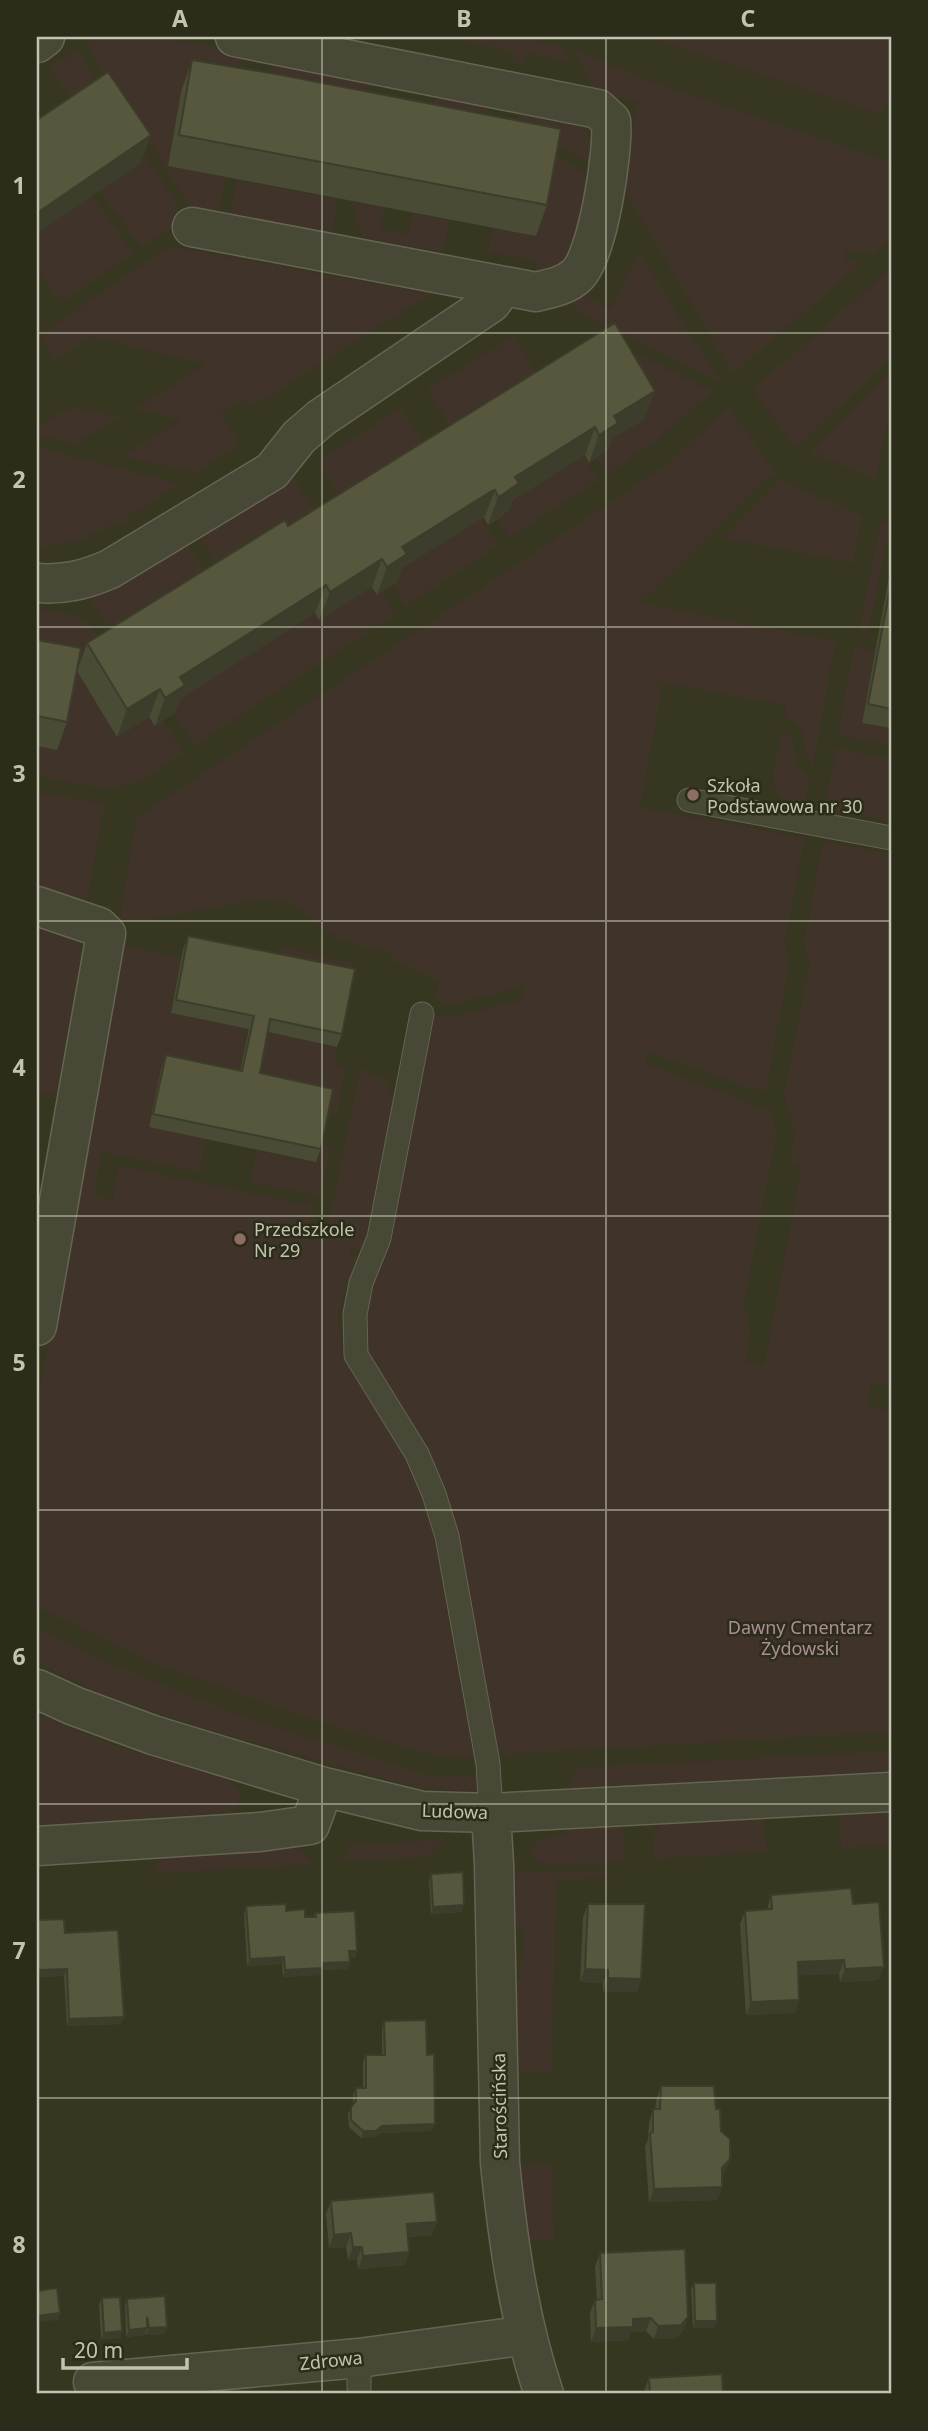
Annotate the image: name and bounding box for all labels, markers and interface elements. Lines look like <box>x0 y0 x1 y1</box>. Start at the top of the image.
text: A <box>172 2 188 34</box>
text: B <box>456 2 472 34</box>
text: C <box>741 2 756 34</box>
text: 1 <box>12 169 26 201</box>
text: 2 <box>12 463 26 495</box>
text: 3 <box>12 757 26 789</box>
place label: Szkoła Podstawowa nr 30 <box>707 773 863 818</box>
marker: Szkoła Podstawowa nr 30 <box>685 787 701 803</box>
text: 4 <box>12 1051 26 1083</box>
place label: Przedszkole Nr 29 <box>254 1217 354 1262</box>
marker: Przedszkole Nr 29 <box>232 1231 248 1247</box>
text: 5 <box>12 1346 26 1378</box>
park label: Dawny Cmentarz Żydowski <box>728 1615 872 1660</box>
text: 6 <box>12 1640 26 1672</box>
street label: Ludowa <box>421 1798 489 1824</box>
text: 7 <box>12 1934 26 1966</box>
street label: Starościńska <box>486 2053 512 2159</box>
text: 8 <box>12 2228 26 2260</box>
scale bar <box>63 2326 187 2370</box>
text: 20 m <box>74 2336 123 2364</box>
street label: Zdrowa <box>298 2345 364 2375</box>

